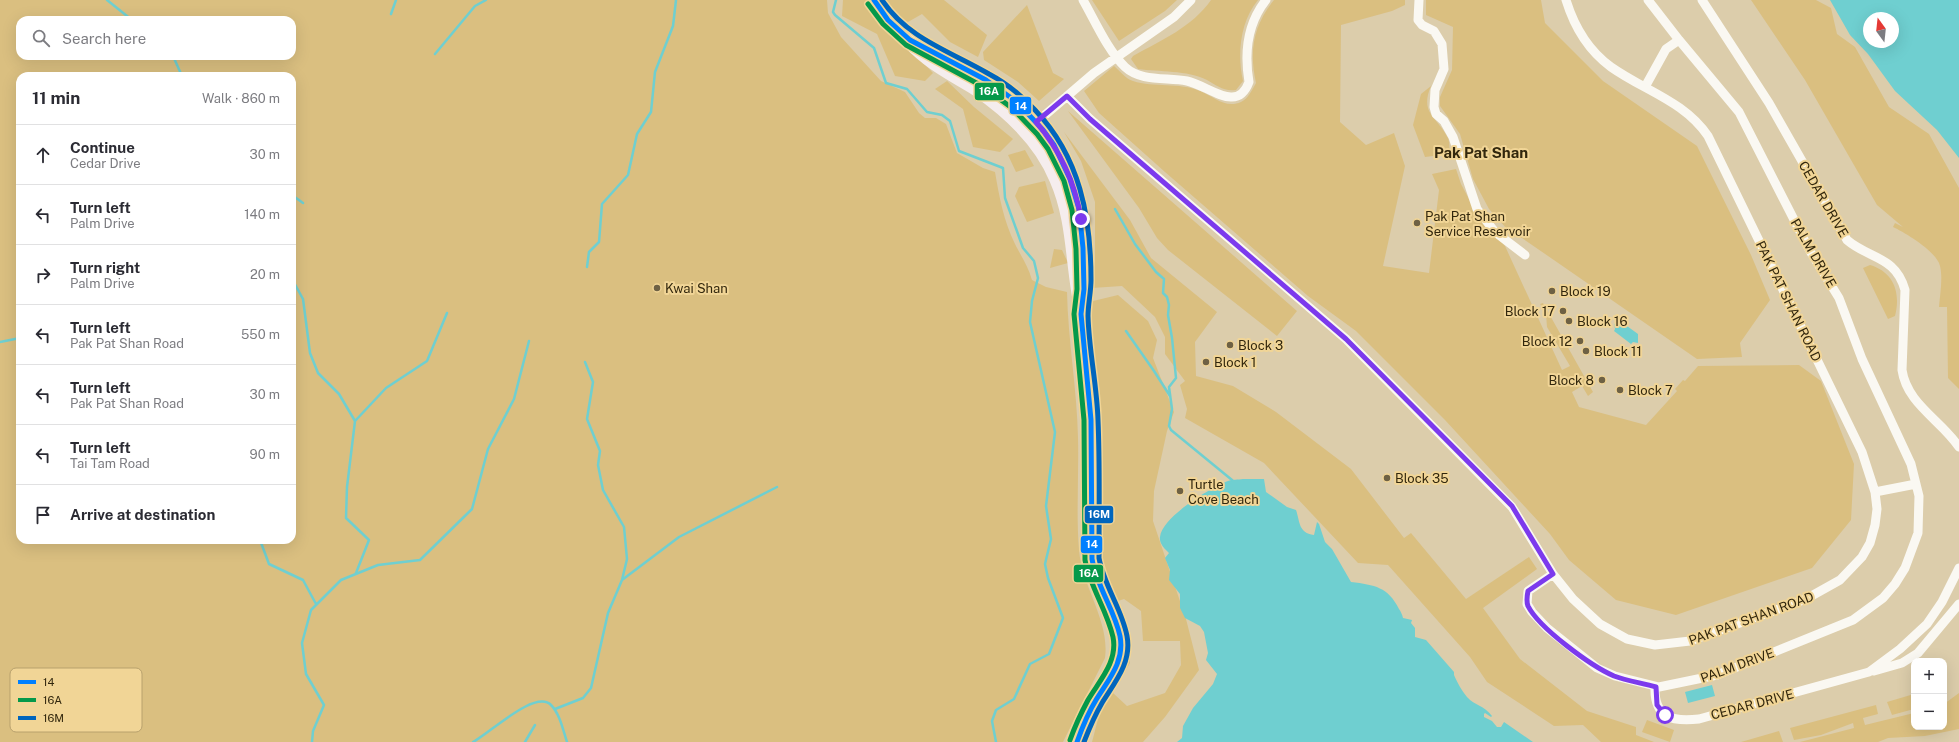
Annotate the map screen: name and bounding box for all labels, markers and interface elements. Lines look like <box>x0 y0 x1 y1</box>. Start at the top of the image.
north arrow <box>1863 12 1899 48</box>
search box <box>16 16 296 60</box>
icon: search <box>30 27 52 49</box>
text: Search here <box>62 30 146 47</box>
line badge: 16A <box>974 82 1005 101</box>
text: 16A <box>979 85 999 97</box>
text: 11 min <box>32 88 80 108</box>
text: Walk · 860 m <box>202 91 280 106</box>
line badge: 14 <box>1009 96 1032 115</box>
text: 14 <box>1015 100 1027 112</box>
text: Continue <box>70 139 135 156</box>
icon: ahead <box>32 144 54 166</box>
district label: Pak Pat Shan <box>1434 144 1528 161</box>
text: 30 m <box>250 147 280 162</box>
text: Cedar Drive <box>70 156 141 171</box>
street label: CEDAR DRIVE <box>1796 159 1851 240</box>
text: Turn left <box>70 199 131 216</box>
icon: left <box>32 204 54 226</box>
text: 140 m <box>244 207 280 222</box>
place label: Pak Pat Shan Service Reservoir <box>1425 209 1531 239</box>
route end <box>1072 210 1090 228</box>
text: Palm Drive <box>70 216 135 231</box>
street label: PALM DRIVE <box>1788 216 1839 290</box>
marker: Pak Pat Shan Service Reservoir <box>1412 218 1422 228</box>
street label: PAK PAT SHAN ROAD <box>1753 239 1824 364</box>
text: Turn right <box>70 259 140 276</box>
icon: right <box>32 264 54 286</box>
text: 20 m <box>250 267 280 282</box>
text: Palm Drive <box>70 276 135 291</box>
place label: Kwai Shan <box>665 281 728 296</box>
marker: Kwai Shan <box>652 283 662 293</box>
place label: Block 19 <box>1560 284 1611 299</box>
marker: Block 19 <box>1547 286 1557 296</box>
place label: Block 17 <box>1505 304 1555 319</box>
marker: Block 17 <box>1558 306 1568 316</box>
place label: Block 16 <box>1577 314 1628 329</box>
marker: Block 16 <box>1564 316 1574 326</box>
text: Turn left <box>70 319 131 336</box>
icon: left <box>32 324 54 346</box>
text: 550 m <box>241 327 280 342</box>
place label: Block 12 <box>1522 334 1572 349</box>
text: Pak Pat Shan Road <box>70 336 184 351</box>
marker: Block 12 <box>1575 336 1585 346</box>
place label: Block 3 <box>1238 338 1283 353</box>
marker: Block 3 <box>1225 340 1235 350</box>
place label: Block 11 <box>1594 344 1642 359</box>
marker: Block 11 <box>1581 346 1591 356</box>
place label: Block 1 <box>1214 355 1256 370</box>
marker: Block 1 <box>1201 357 1211 367</box>
place label: Block 8 <box>1548 373 1594 388</box>
marker: Block 8 <box>1597 375 1607 385</box>
text: Turn left <box>70 379 131 396</box>
place label: Block 7 <box>1628 383 1673 398</box>
icon: left <box>32 384 54 406</box>
marker: Block 7 <box>1615 385 1625 395</box>
text: 30 m <box>250 387 280 402</box>
text: Pak Pat Shan Road <box>70 396 184 411</box>
text: Turn left <box>70 439 131 456</box>
icon: left <box>32 444 54 466</box>
text: 90 m <box>250 447 280 462</box>
text: Tai Tam Road <box>70 456 150 471</box>
place label: Block 35 <box>1395 471 1449 486</box>
marker: Block 35 <box>1382 473 1392 483</box>
place label: Turtle Cove Beach <box>1188 477 1259 507</box>
marker: Turtle Cove Beach <box>1175 486 1185 496</box>
icon: arrive <box>32 504 54 526</box>
line badge: 16M <box>1084 505 1114 524</box>
text: Arrive at destination <box>70 506 215 523</box>
text: 16M <box>1088 508 1110 520</box>
line badge: 14 <box>1080 535 1103 554</box>
text: 14 <box>1086 538 1098 550</box>
line badge: 16A <box>1073 564 1104 583</box>
text: 16A <box>1079 567 1099 579</box>
street label: PAK PAT SHAN ROAD <box>1687 589 1816 648</box>
street label: PALM DRIVE <box>1698 645 1776 686</box>
map controls <box>1911 658 1947 730</box>
button: + <box>1911 658 1947 694</box>
legend <box>10 668 142 732</box>
text: 14 <box>43 676 54 688</box>
street label: CEDAR DRIVE <box>1709 686 1795 723</box>
text: 16A <box>43 694 62 706</box>
button: − <box>1911 694 1947 730</box>
route start <box>1656 706 1674 724</box>
text: 16M <box>43 712 64 724</box>

